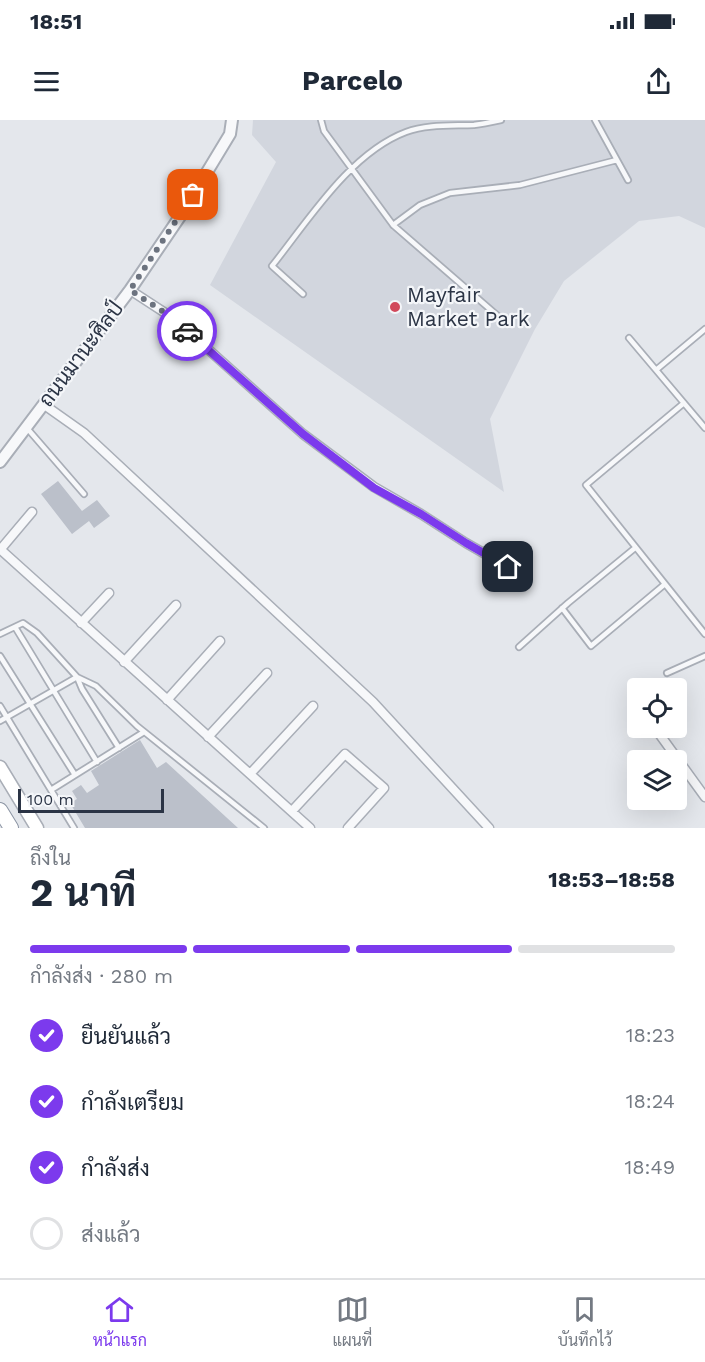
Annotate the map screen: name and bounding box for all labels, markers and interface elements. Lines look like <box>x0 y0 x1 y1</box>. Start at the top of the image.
text: 18:51 <box>30 9 82 34</box>
icon: menu <box>30 65 63 98</box>
text: Parcelo <box>302 65 403 97</box>
icon: share <box>642 65 675 98</box>
pin <box>167 169 218 220</box>
icon: bag <box>176 178 209 211</box>
place label: Mayfair Market Park <box>407 282 530 331</box>
street label: ถนนมานะศิลป์ <box>31 295 128 411</box>
marker: Mayfair Market Park <box>388 300 402 314</box>
courier <box>157 301 217 361</box>
icon: car <box>171 315 204 348</box>
pin <box>482 541 533 592</box>
icon: home <box>491 550 524 583</box>
map controls <box>627 678 687 810</box>
button: locate <box>627 678 687 738</box>
button: layers <box>627 750 687 810</box>
scale bar <box>18 786 164 814</box>
text: 100 m <box>27 790 74 809</box>
text: ถึงใน <box>30 846 71 870</box>
text: 18:53–18:58 <box>548 867 675 892</box>
text: 2 นาที <box>30 870 136 915</box>
text: กำลังส่ง · 280 m <box>30 964 173 988</box>
icon: check <box>30 1019 63 1052</box>
text: 18:23 <box>626 1023 675 1047</box>
text: ยืนยันแล้ว <box>81 1024 171 1049</box>
icon: check <box>30 1085 63 1118</box>
text: 18:24 <box>626 1089 675 1113</box>
text: กำลังเตรียม <box>81 1090 184 1115</box>
icon: check <box>30 1151 63 1184</box>
text: 18:49 <box>624 1155 675 1179</box>
text: กำลังส่ง <box>81 1156 150 1181</box>
text: ส่งแล้ว <box>81 1222 141 1247</box>
tab: หน้าแรก <box>93 1293 147 1350</box>
tab: แผนที่ <box>332 1293 372 1350</box>
tab: บันทึกไว้ <box>558 1293 612 1350</box>

